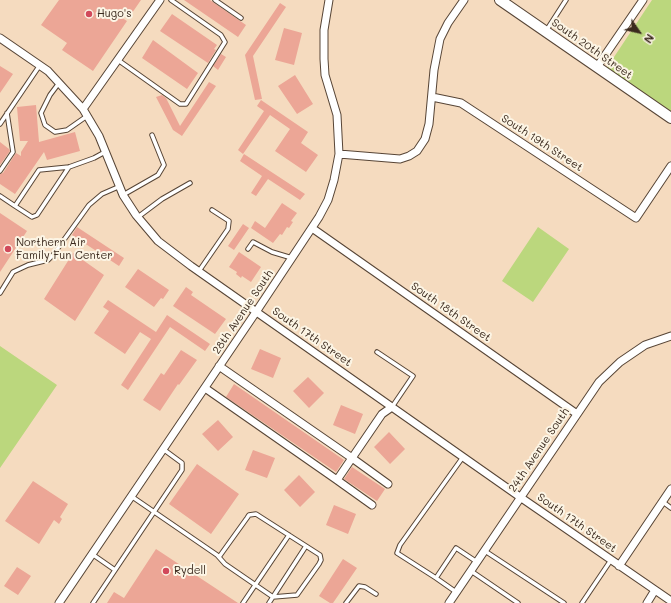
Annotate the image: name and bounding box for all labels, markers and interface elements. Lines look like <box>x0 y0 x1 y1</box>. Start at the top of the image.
place label: Hugo's <box>97 7 132 21</box>
marker: Hugo's <box>84 9 94 19</box>
north arrow <box>619 12 659 52</box>
street label: South 20th Street <box>549 16 635 82</box>
text: N <box>641 31 658 47</box>
street label: South 19th Street <box>499 112 585 174</box>
place label: Northern Air Family Fun Center <box>16 236 113 262</box>
marker: Northern Air Family Fun Center <box>3 244 13 254</box>
street label: 28th Avenue South <box>210 267 276 357</box>
street label: South 18th Street <box>409 280 493 344</box>
street label: South 17th Street <box>270 305 354 369</box>
street label: 24th Avenue South <box>506 405 572 495</box>
street label: South 17th Street <box>535 491 619 555</box>
place label: Rydell <box>174 564 206 578</box>
marker: Rydell <box>161 566 171 576</box>

